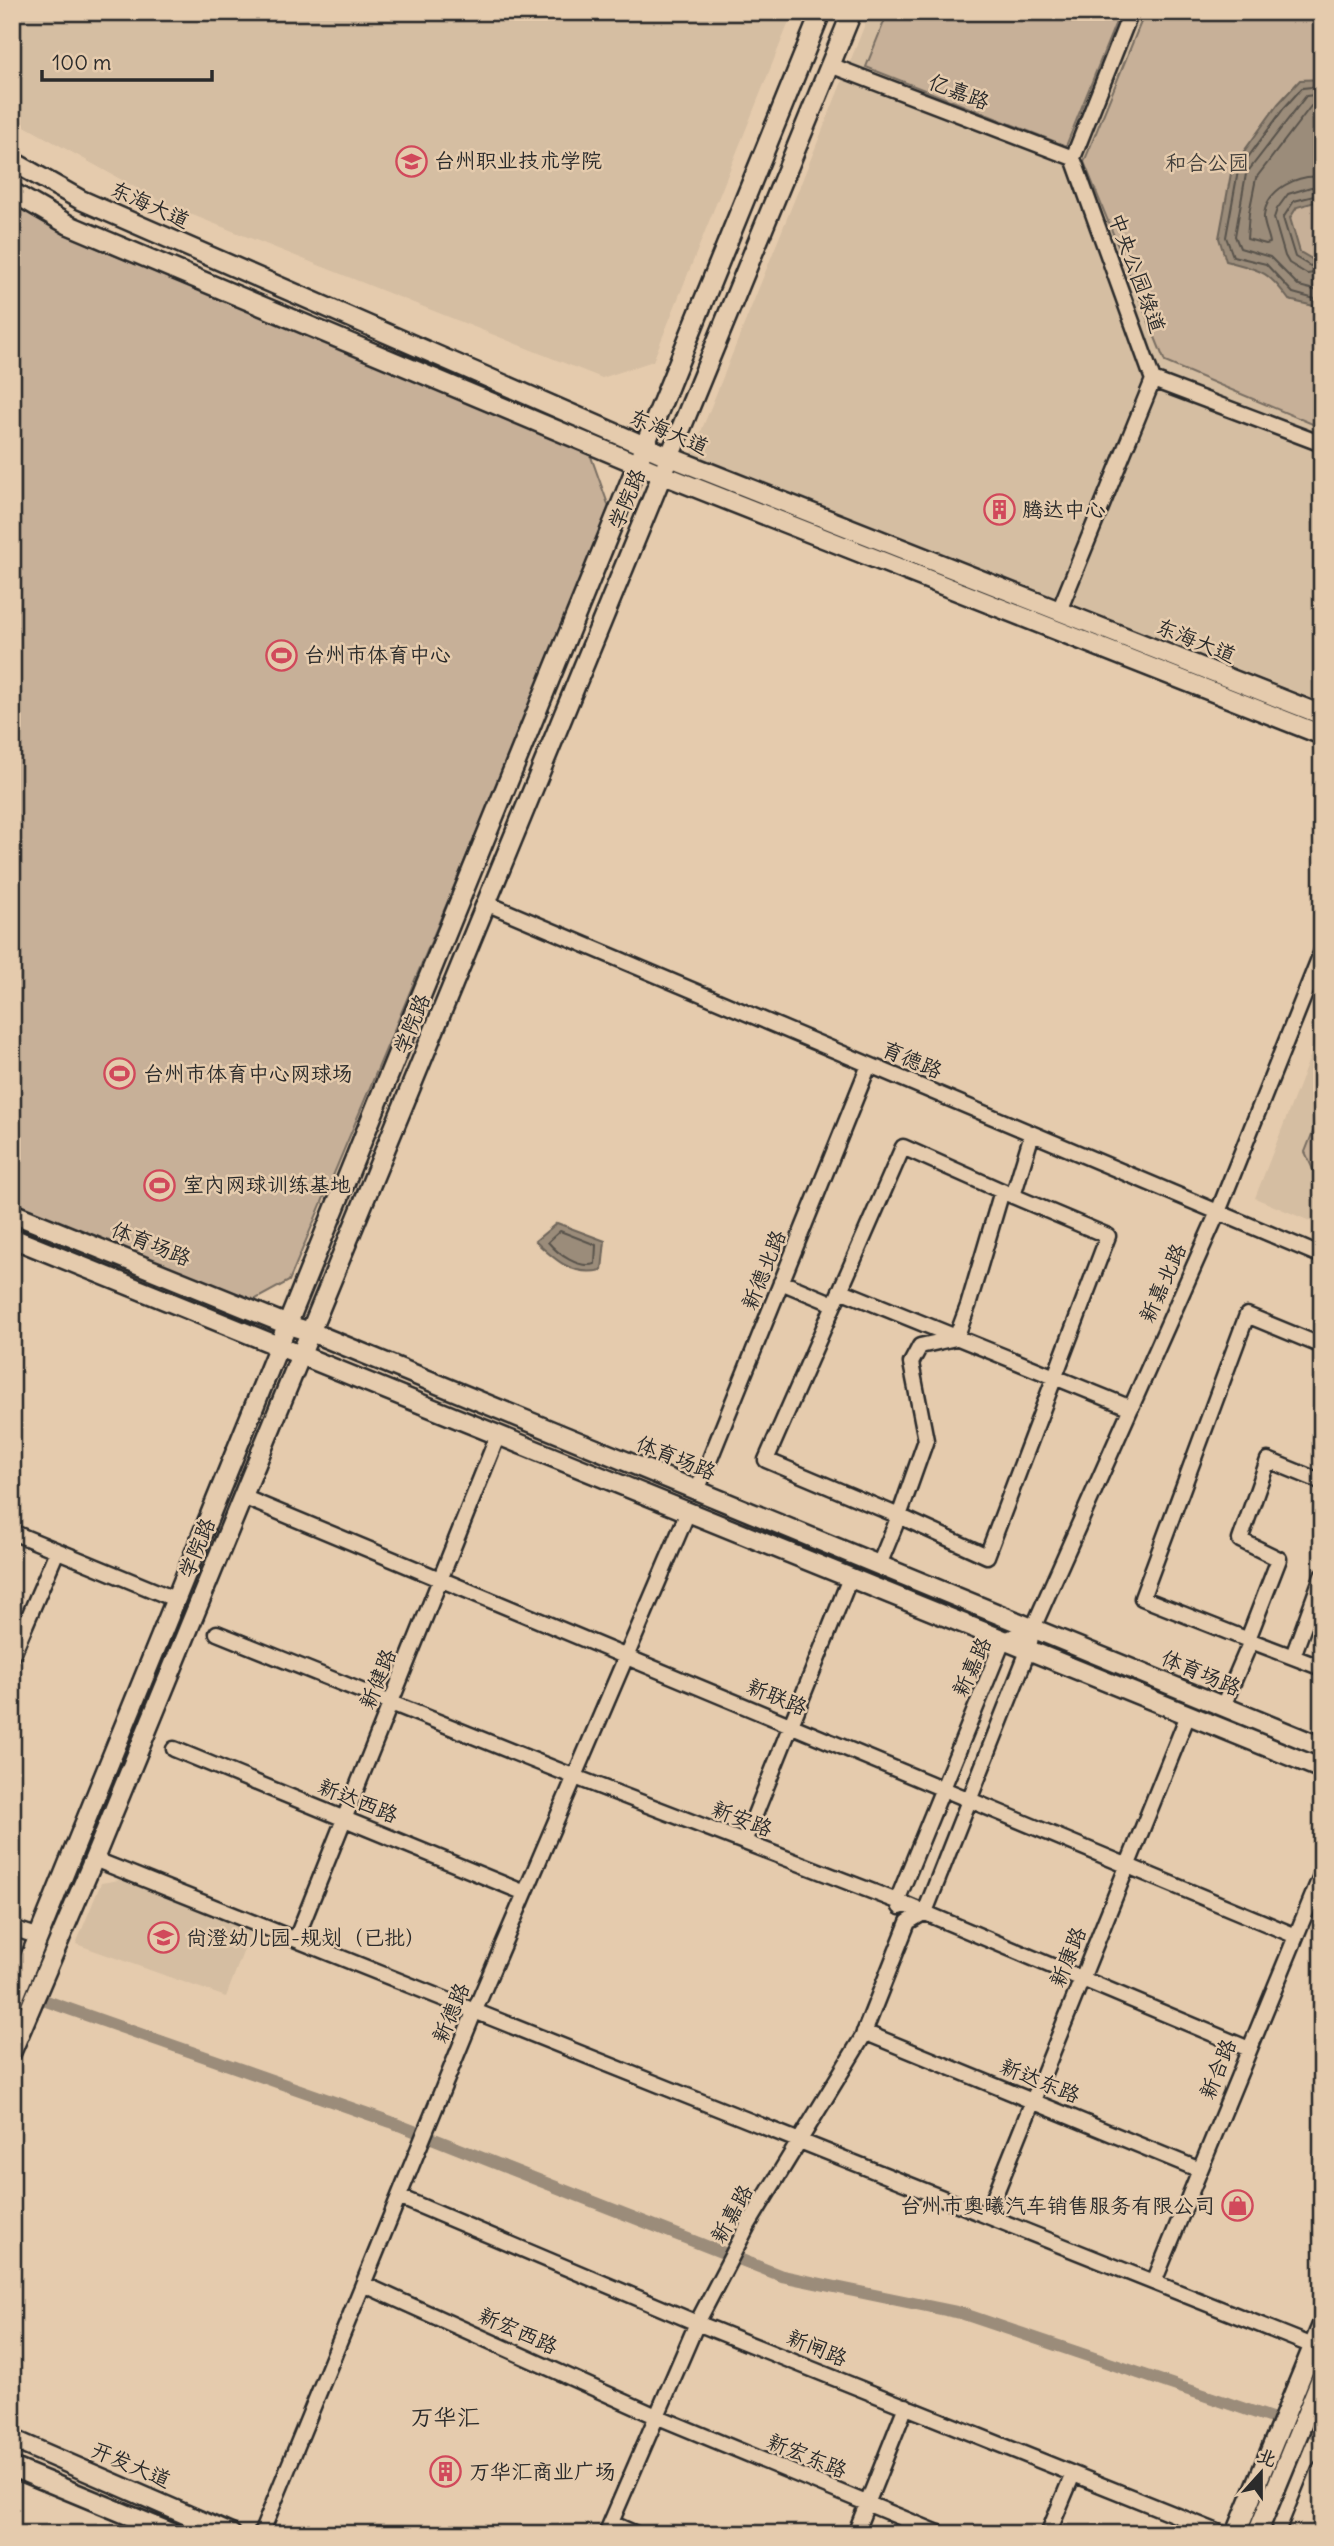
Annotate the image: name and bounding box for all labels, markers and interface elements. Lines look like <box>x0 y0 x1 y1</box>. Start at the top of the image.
scale bar <box>42 38 212 82</box>
text: 100 m <box>52 49 111 76</box>
street label: 亿嘉路 <box>925 68 993 115</box>
school or university icon: 台州职业技术学院 <box>394 144 428 178</box>
place label: 台州职业技术学院 <box>434 147 602 174</box>
park label: 和合公园 <box>1165 149 1249 176</box>
street label: 东海大道 <box>106 175 194 234</box>
street label: 中央公园绿道 <box>1103 209 1172 337</box>
street label: 东海大道 <box>625 403 713 460</box>
street label: 学院路 <box>602 465 651 533</box>
building icon: 腾达中心 <box>982 493 1016 527</box>
place label: 腾达中心 <box>1022 496 1106 523</box>
street label: 东海大道 <box>1152 612 1240 669</box>
sports icon: 台州市体育中心 <box>264 638 298 672</box>
place label: 台州市体育中心 <box>304 641 451 668</box>
street label: 学院路 <box>387 990 436 1058</box>
street label: 育德路 <box>878 1035 946 1084</box>
sports icon: 台州市体育中心网球场 <box>103 1057 137 1091</box>
place label: 台州市体育中心网球场 <box>143 1060 353 1087</box>
sports icon: 室内网球训练基地 <box>143 1168 177 1202</box>
place label: 室内网球训练基地 <box>183 1171 351 1198</box>
street label: 体育场路 <box>107 1215 195 1272</box>
street label: 新德北路 <box>735 1226 792 1314</box>
street label: 新嘉北路 <box>1133 1239 1192 1327</box>
street label: 体育场路 <box>632 1429 720 1486</box>
street label: 学院路 <box>172 1514 221 1582</box>
street label: 新嘉路 <box>946 1633 997 1701</box>
street label: 体育场路 <box>1157 1644 1245 1701</box>
street label: 新健路 <box>353 1645 402 1713</box>
street label: 新联路 <box>743 1672 811 1721</box>
street label: 新达西路 <box>314 1772 402 1829</box>
street label: 新安路 <box>708 1795 776 1842</box>
school or university icon: 尚澄幼儿园-规划（已批） <box>146 1921 180 1955</box>
street label: 新康路 <box>1043 1923 1092 1991</box>
place label: 尚澄幼儿园-规划（已批） <box>186 1924 426 1951</box>
street label: 新德路 <box>426 1979 475 2047</box>
street label: 新合路 <box>1193 2035 1242 2103</box>
street label: 新达东路 <box>996 2052 1084 2109</box>
street label: 新嘉路 <box>704 2180 759 2248</box>
shop icon: 台州市奥曦汽车销售服务有限公司 <box>1221 2189 1255 2223</box>
place label: 台州市奥曦汽车销售服务有限公司 <box>900 2192 1215 2219</box>
street label: 新宏西路 <box>474 2301 562 2360</box>
street label: 新闸路 <box>783 2323 851 2372</box>
district label: 万华汇 <box>411 2402 480 2431</box>
street label: 新宏东路 <box>763 2427 851 2484</box>
street label: 开发大道 <box>87 2436 175 2493</box>
north arrow <box>1226 2438 1296 2508</box>
text: 北 <box>1254 2443 1280 2472</box>
building icon: 万华汇商业广场 <box>429 2455 463 2489</box>
place label: 万华汇商业广场 <box>469 2458 616 2485</box>

